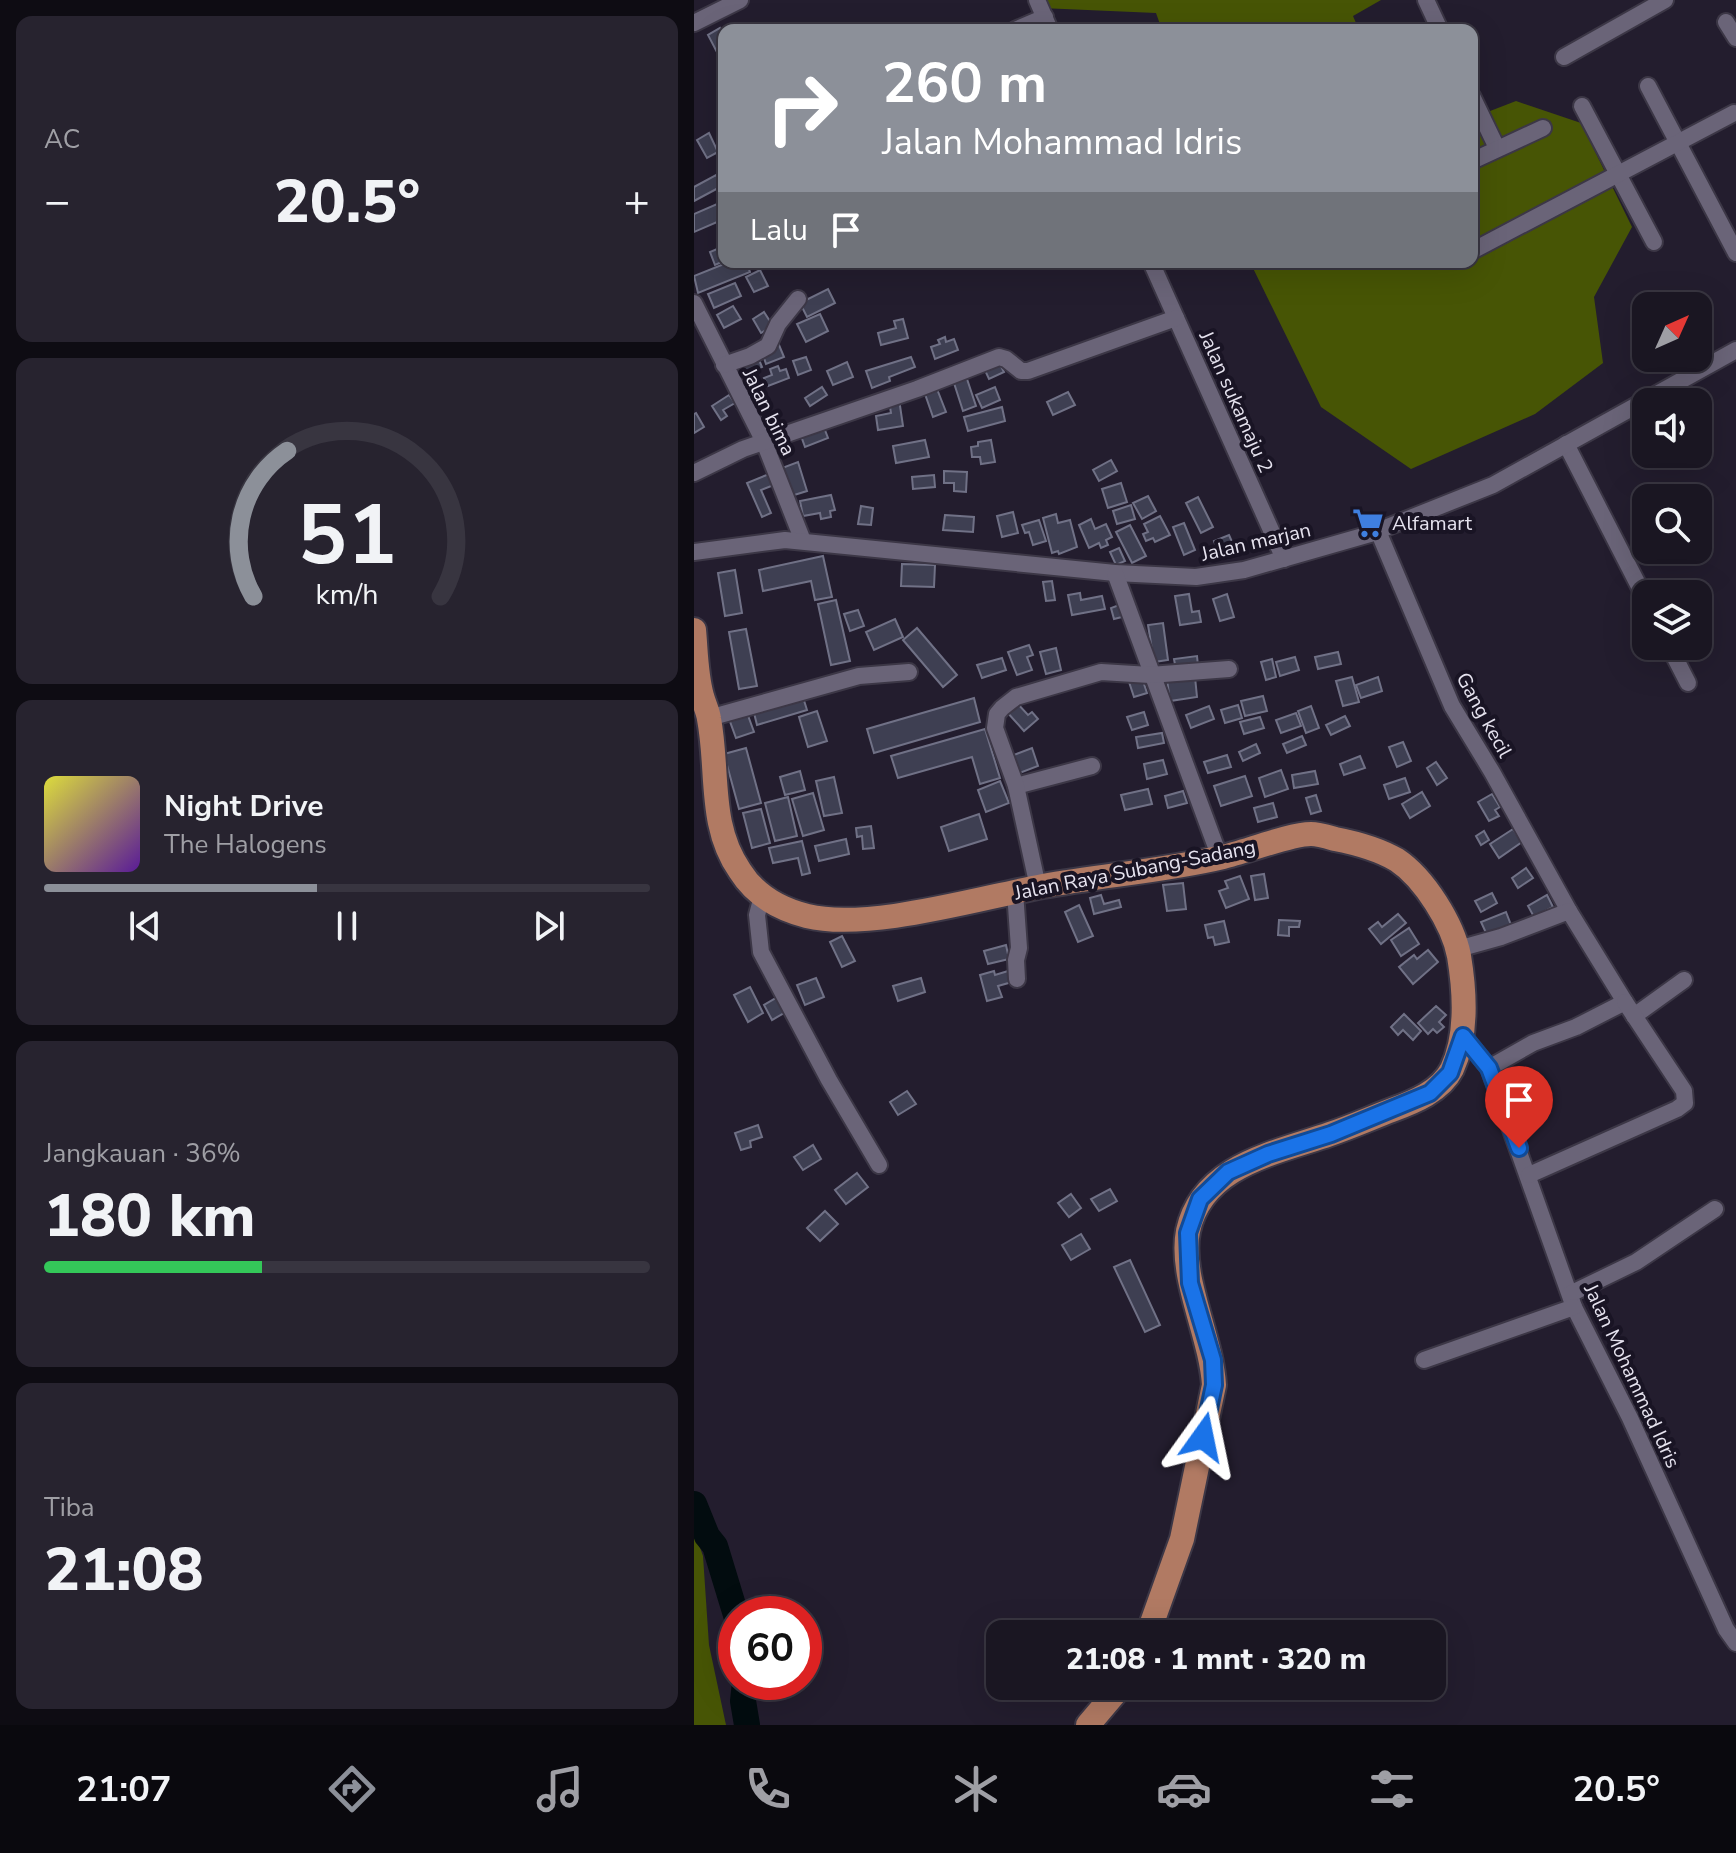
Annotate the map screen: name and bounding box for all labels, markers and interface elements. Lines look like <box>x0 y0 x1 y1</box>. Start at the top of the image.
text: 260 m <box>882 45 1047 122</box>
icon: right <box>750 56 854 160</box>
text: Jalan Mohammad Idris <box>882 118 1242 167</box>
text: AC <box>44 122 80 157</box>
text: 20.5° <box>274 161 420 243</box>
text: − <box>44 172 70 232</box>
text: + <box>624 172 650 232</box>
icon: arrive <box>824 208 868 252</box>
text: Lalu <box>750 210 808 251</box>
north arrow <box>1632 292 1712 372</box>
map controls <box>1632 292 1712 660</box>
street label: Jalan sukamaju 2 <box>1192 326 1279 477</box>
street label: Jalan bima <box>736 363 802 460</box>
button: sound <box>1632 388 1712 468</box>
text: 51 <box>297 478 397 591</box>
button: search <box>1632 484 1712 564</box>
supermarket icon: Alfamart <box>1351 506 1385 540</box>
place label: Alfamart <box>1392 510 1473 537</box>
street label: Jalan marjan <box>1198 516 1313 568</box>
text: km/h <box>316 575 378 614</box>
button: layers <box>1632 580 1712 660</box>
street label: Gang kecil <box>1450 668 1519 763</box>
text: Night Drive <box>164 786 323 827</box>
text: The Halogens <box>164 827 327 862</box>
street label: Jalan Raya Subang-Sadang <box>1011 833 1258 907</box>
icon: previous <box>123 904 167 948</box>
icon: pause <box>325 904 369 948</box>
icon: next <box>527 904 571 948</box>
pin <box>1485 1066 1553 1148</box>
icon: arrive <box>1497 1078 1541 1122</box>
text: Jangkauan · 36% <box>44 1136 241 1171</box>
text: 180 km <box>44 1175 256 1257</box>
street label: Jalan Mohammad Idris <box>1577 1279 1687 1472</box>
position arrow <box>1161 1395 1245 1479</box>
text: Tiba <box>44 1490 95 1525</box>
text: 21:08 <box>44 1529 204 1611</box>
speed limit sign: 60 <box>718 1596 822 1700</box>
text: 21:08 · 1 mnt · 320 m <box>1066 1639 1366 1680</box>
icon: directions <box>324 1761 380 1817</box>
icon: music <box>532 1761 588 1817</box>
icon: phone <box>740 1761 796 1817</box>
icon: climate <box>948 1761 1004 1817</box>
icon: car <box>1156 1761 1212 1817</box>
icon: filters <box>1364 1761 1420 1817</box>
text: 21:07 <box>76 1765 171 1814</box>
text: 20.5° <box>1573 1765 1660 1814</box>

